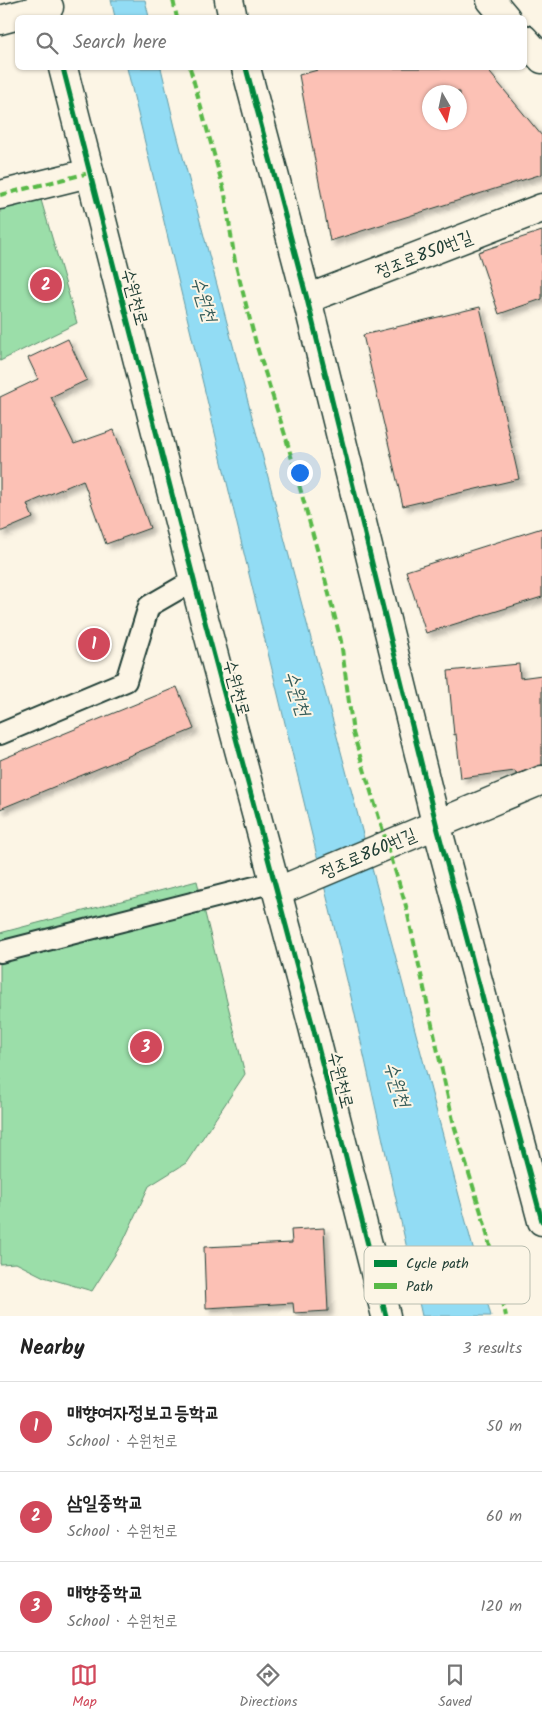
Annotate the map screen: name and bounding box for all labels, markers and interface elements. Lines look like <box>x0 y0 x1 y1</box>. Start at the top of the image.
search box <box>15 15 527 70</box>
text: Search here <box>73 28 167 58</box>
icon: search <box>33 29 61 57</box>
north arrow <box>422 85 467 130</box>
street label: 정조로850번길 <box>372 223 478 287</box>
pin: 2 <box>30 266 62 304</box>
street label: 수원천로 <box>112 266 155 329</box>
water label: 수원천 <box>182 273 225 328</box>
your location <box>287 460 313 486</box>
pin: 1 <box>78 625 110 663</box>
street label: 수원천로 <box>214 657 257 720</box>
water label: 수원천 <box>275 667 318 722</box>
street label: 정조로860번길 <box>316 821 422 888</box>
pin: 3 <box>130 1028 162 1066</box>
street label: 수원천로 <box>318 1049 361 1112</box>
water label: 수원천 <box>375 1058 418 1113</box>
legend <box>364 1246 530 1304</box>
text: Cycle path <box>406 1253 469 1275</box>
text: Path <box>406 1276 433 1298</box>
text: Nearby <box>20 1332 85 1365</box>
text: 3 results <box>463 1336 522 1361</box>
text: 매향여자정보고등학교 <box>67 1399 220 1429</box>
text: 1 <box>34 1414 38 1439</box>
text: 50 m <box>486 1414 522 1439</box>
text: School · 수원천로 <box>67 1429 178 1454</box>
text: 삼일중학교 <box>67 1489 143 1519</box>
text: 2 <box>31 1504 41 1529</box>
text: 60 m <box>486 1504 522 1529</box>
text: School · 수원천로 <box>67 1519 178 1544</box>
text: 매향중학교 <box>67 1579 143 1609</box>
text: 3 <box>32 1594 40 1619</box>
text: 120 m <box>481 1594 522 1619</box>
text: School · 수원천로 <box>67 1609 178 1634</box>
tab: Map <box>70 1661 98 1713</box>
tab: Directions <box>239 1661 297 1713</box>
tab: Saved <box>438 1661 472 1713</box>

